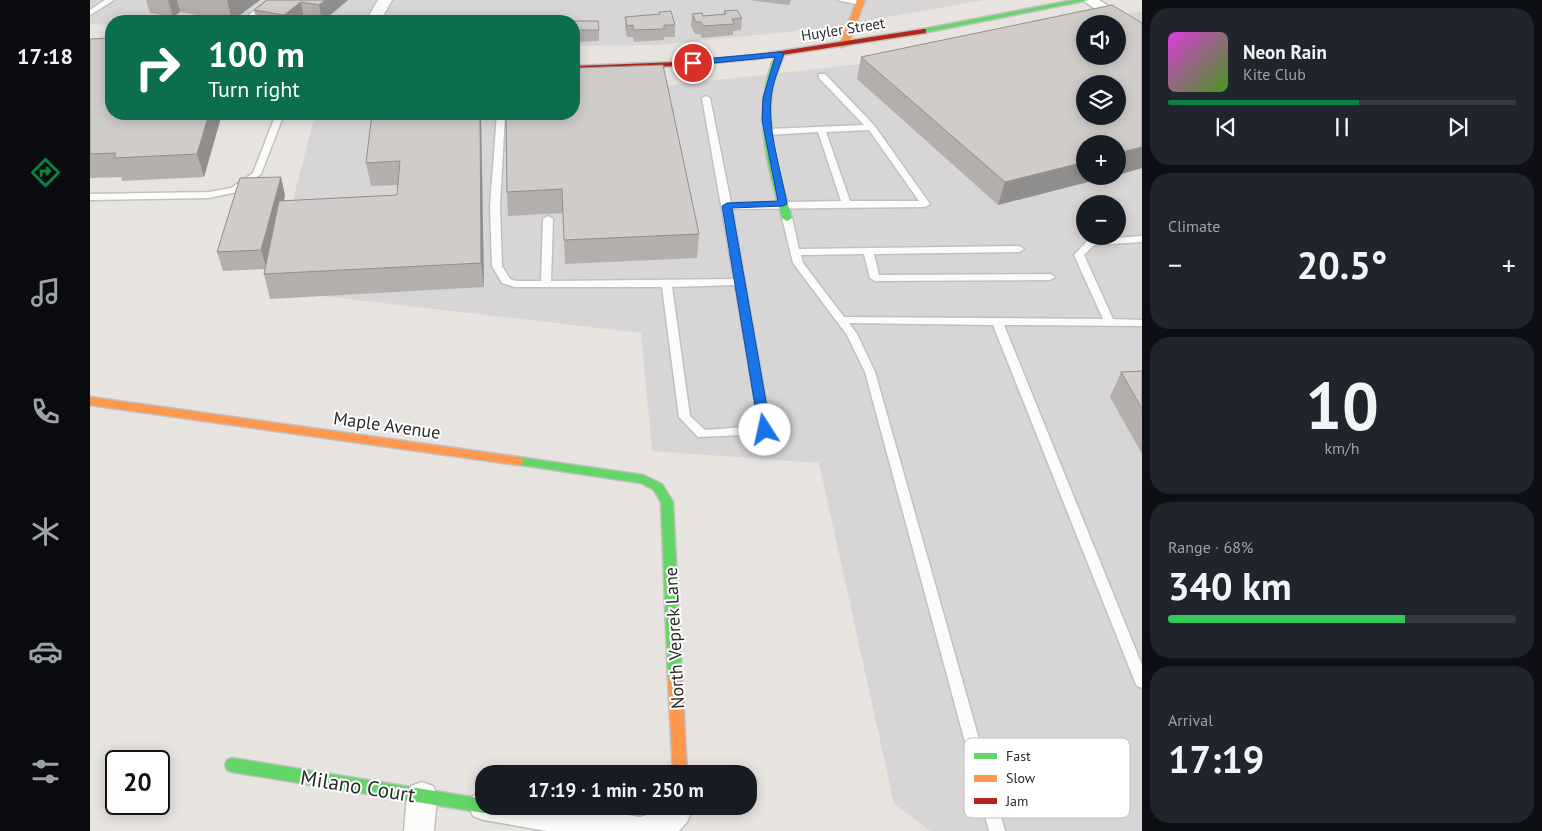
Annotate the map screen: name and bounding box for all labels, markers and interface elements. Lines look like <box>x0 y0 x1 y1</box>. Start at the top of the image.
street label: Huyler Street <box>800 13 886 45</box>
map controls <box>1076 15 1126 245</box>
button: sound <box>1076 15 1126 65</box>
text: 100 m <box>208 31 305 77</box>
icon: right <box>125 35 190 100</box>
text: Neon Rain <box>1243 40 1327 64</box>
text: 17:18 <box>17 42 73 70</box>
pin <box>672 42 714 84</box>
icon: arrive <box>679 49 707 77</box>
text: Kite Club <box>1243 64 1306 84</box>
text: Turn right <box>208 75 300 103</box>
button: layers <box>1076 75 1126 125</box>
icon: previous <box>1212 113 1240 141</box>
icon: pause <box>1328 113 1356 141</box>
icon: next <box>1444 113 1472 141</box>
button: + <box>1076 135 1126 185</box>
icon: directions <box>28 155 63 190</box>
button: − <box>1076 195 1126 245</box>
text: Climate <box>1168 216 1220 236</box>
text: 20.5° <box>1297 240 1387 289</box>
text: − <box>1168 246 1182 283</box>
text: + <box>1502 246 1516 283</box>
icon: music <box>28 275 63 310</box>
text: 10 <box>1305 363 1379 447</box>
icon: phone <box>28 394 63 429</box>
position arrow <box>738 403 790 455</box>
street label: Maple Avenue <box>332 406 442 444</box>
text: km/h <box>1324 438 1360 458</box>
icon: climate <box>28 514 63 549</box>
text: Range · 68% <box>1168 537 1253 557</box>
text: 340 km <box>1168 561 1292 610</box>
street label: North Veprek Lane <box>659 567 689 709</box>
icon: car <box>28 634 63 669</box>
text: Arrival <box>1168 710 1213 730</box>
text: 17:19 <box>1168 734 1264 783</box>
legend <box>964 738 1130 818</box>
text: Fast <box>1006 747 1031 765</box>
speed limit sign: 20 <box>105 750 170 815</box>
icon: filters <box>28 754 63 789</box>
street label: Milano Court <box>299 764 417 808</box>
text: Slow <box>1006 769 1036 787</box>
text: 17:19 · 1 min · 250 m <box>528 778 704 802</box>
text: Jam <box>1005 792 1028 810</box>

